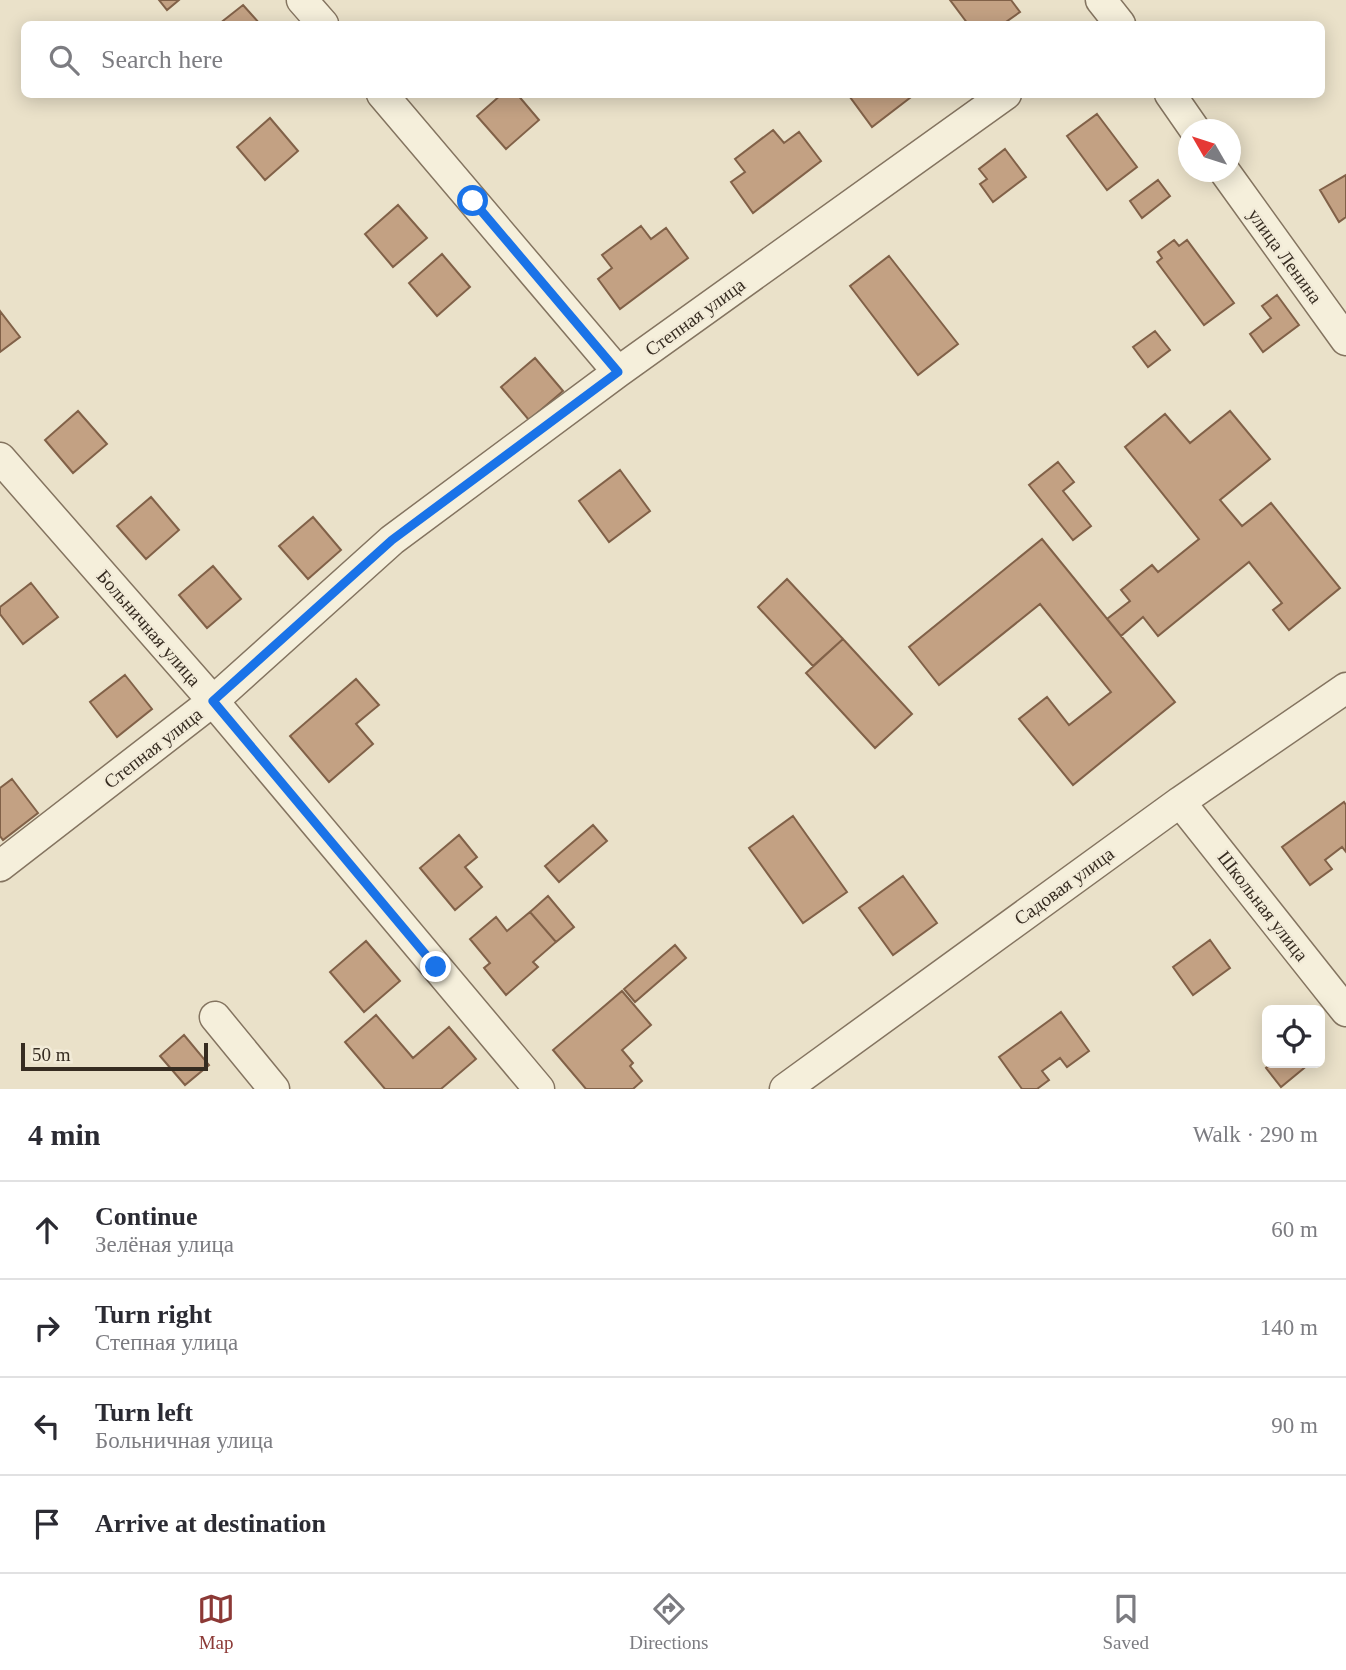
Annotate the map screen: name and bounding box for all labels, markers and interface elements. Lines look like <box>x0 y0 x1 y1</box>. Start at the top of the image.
search box <box>21 21 1325 98</box>
icon: search <box>45 41 83 79</box>
text: Search here <box>101 45 223 74</box>
north arrow <box>1178 119 1241 182</box>
route start <box>457 185 488 216</box>
street label: улица Ленина <box>1244 205 1327 308</box>
street label: Степная улица <box>641 273 749 360</box>
street label: Больничная улица <box>93 566 206 691</box>
street label: Степная улица <box>100 703 207 793</box>
street label: Садовая улица <box>1010 843 1118 929</box>
street label: Школьная улица <box>1214 847 1313 966</box>
route end <box>420 951 451 982</box>
map controls <box>1262 1005 1325 1068</box>
button: locate <box>1262 1005 1325 1068</box>
scale bar <box>21 1040 208 1072</box>
text: 50 m <box>32 1044 71 1065</box>
text: 4 min <box>28 1118 101 1151</box>
text: Walk · 290 m <box>1193 1122 1318 1147</box>
text: Continue <box>95 1202 198 1231</box>
icon: ahead <box>28 1211 66 1249</box>
text: 60 m <box>1271 1217 1318 1242</box>
text: Зелёная улица <box>95 1232 234 1257</box>
text: Turn right <box>95 1300 212 1329</box>
icon: right <box>28 1309 66 1347</box>
text: 140 m <box>1260 1315 1318 1340</box>
text: Степная улица <box>95 1330 238 1355</box>
text: Turn left <box>95 1398 193 1427</box>
icon: left <box>28 1407 66 1445</box>
text: 90 m <box>1271 1413 1318 1438</box>
text: Больничная улица <box>95 1428 273 1453</box>
icon: arrive <box>28 1505 66 1543</box>
text: Arrive at destination <box>95 1509 326 1538</box>
tab: Map <box>197 1590 235 1654</box>
tab: Directions <box>629 1590 708 1654</box>
tab: Saved <box>1102 1590 1149 1654</box>

